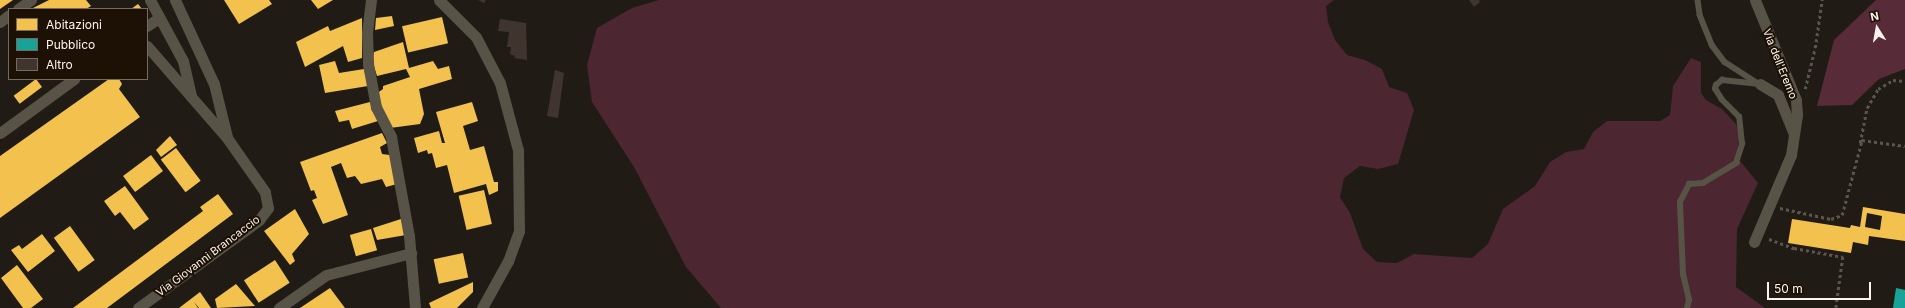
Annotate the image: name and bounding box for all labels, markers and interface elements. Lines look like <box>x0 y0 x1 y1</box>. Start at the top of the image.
legend <box>8 8 148 80</box>
north arrow <box>1857 8 1897 48</box>
text: N <box>1869 9 1880 24</box>
text: Abitazioni <box>46 17 102 32</box>
street label: Via dell'Eremo <box>1760 27 1800 101</box>
text: Pubblico <box>46 37 95 52</box>
text: Altro <box>46 57 73 72</box>
street label: Via Giovanni Brancaccio <box>154 213 262 299</box>
scale bar <box>1769 274 1873 300</box>
text: 50 m <box>1774 281 1803 296</box>

